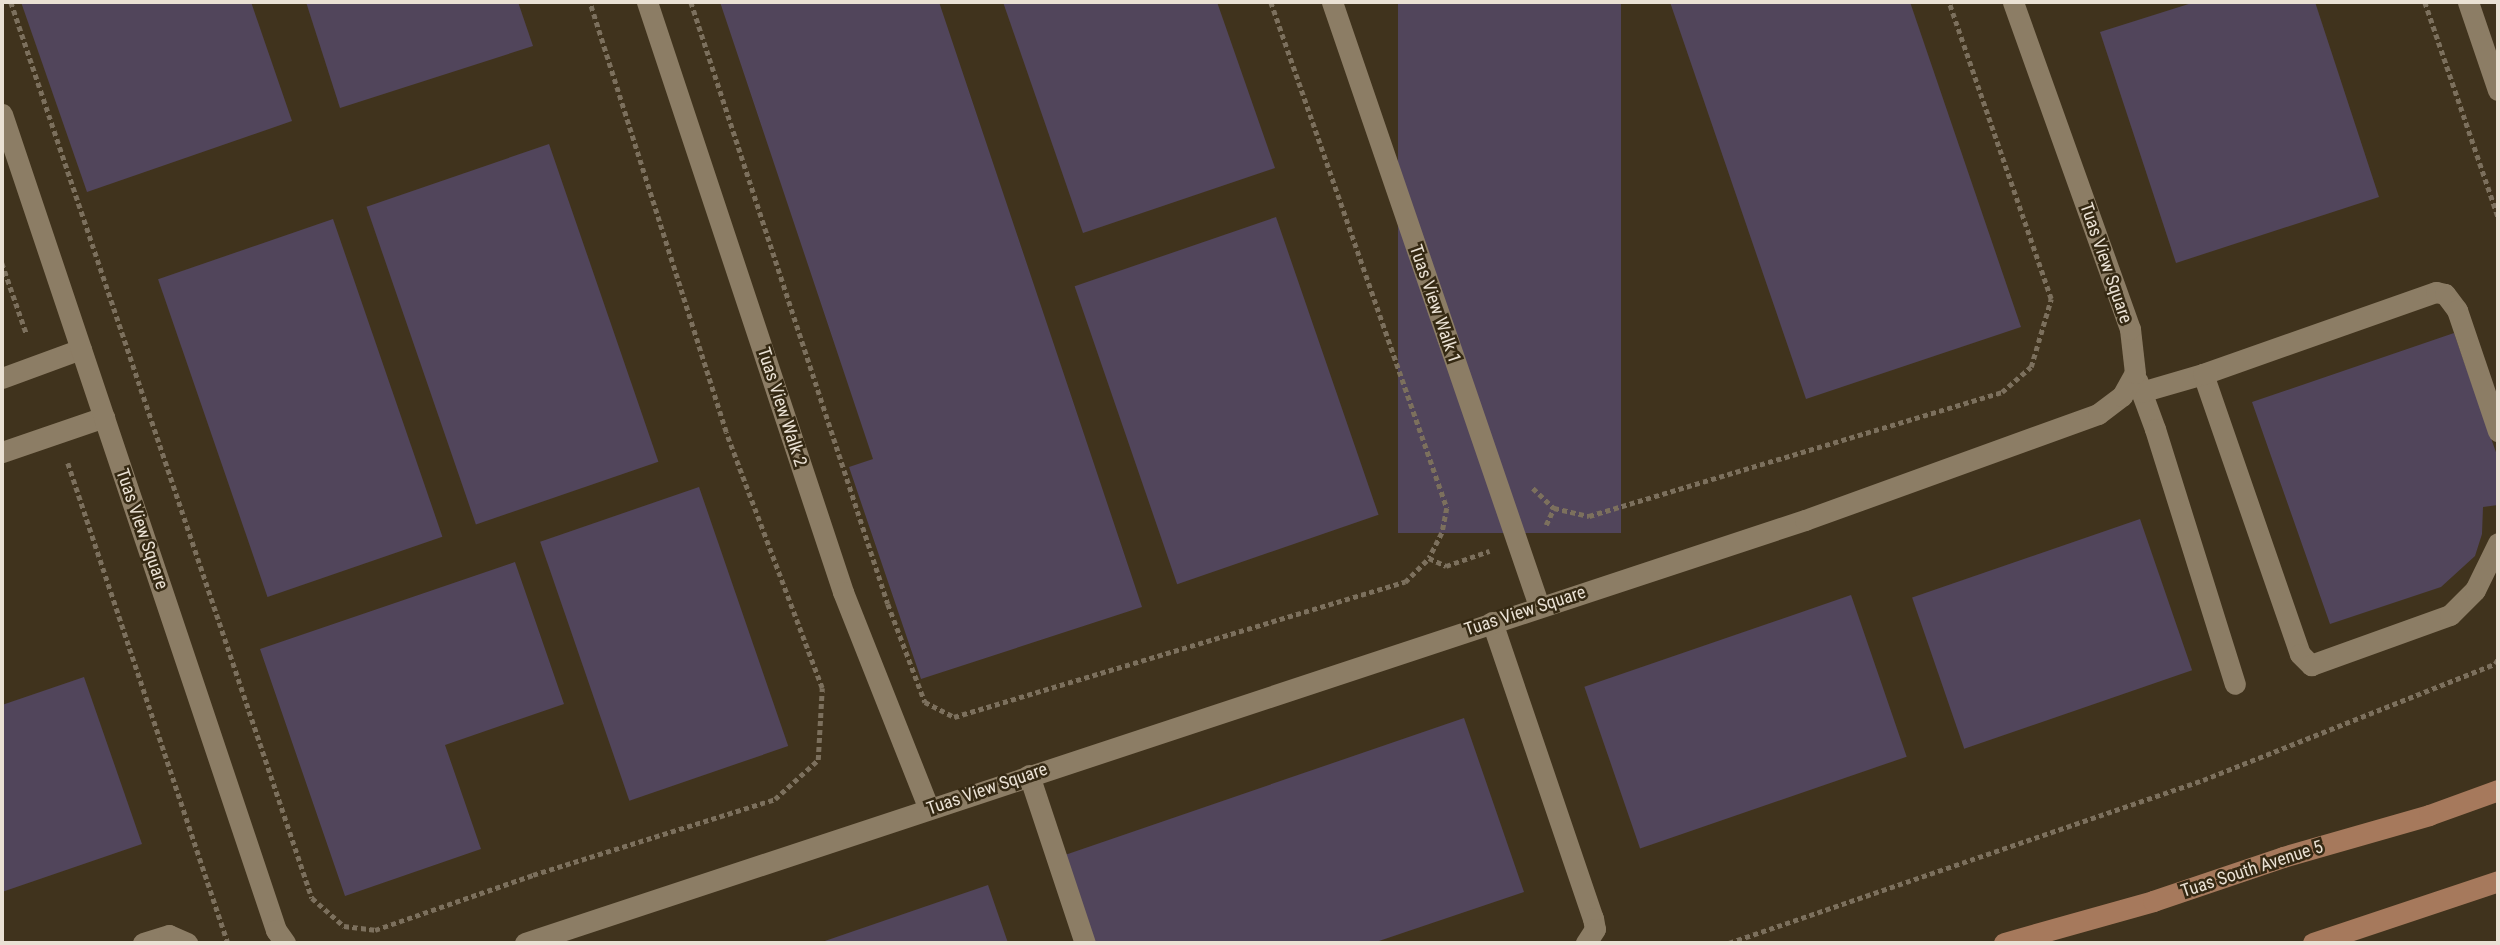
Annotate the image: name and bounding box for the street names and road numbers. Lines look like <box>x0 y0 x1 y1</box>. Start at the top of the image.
street label: Tuas View Square <box>2075 200 2137 326</box>
street label: Tuas View Walk 1 <box>1405 242 1465 366</box>
street label: Tuas View Walk 2 <box>753 345 811 469</box>
street label: Tuas View Square <box>111 466 173 592</box>
street label: Tuas View Square <box>1462 581 1588 641</box>
street label: Tuas View Square <box>924 758 1050 820</box>
street label: Tuas South Avenue 5 <box>2178 836 2326 902</box>

